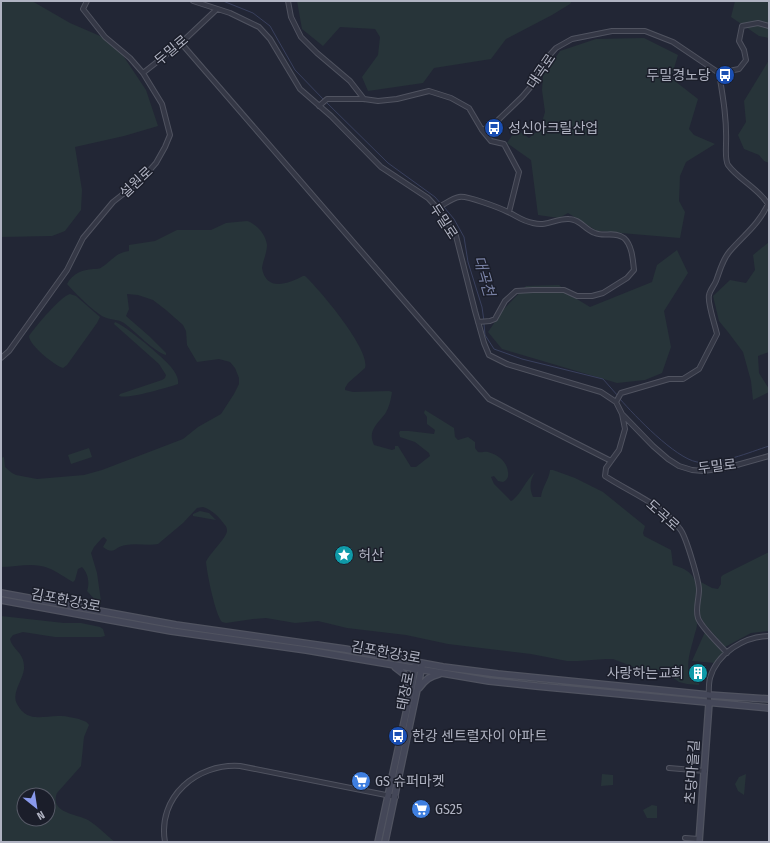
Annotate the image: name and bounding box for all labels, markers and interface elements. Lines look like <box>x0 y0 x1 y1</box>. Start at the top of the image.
street label: 두밀로 <box>151 31 192 69</box>
street label: 대곡로 <box>524 50 559 92</box>
bus stop icon: 두밀경노당 <box>714 64 736 86</box>
place label: 두밀경노당 <box>647 67 711 84</box>
bus stop icon: 성신아크릴산업 <box>483 117 505 139</box>
place label: 성신아크릴산업 <box>508 120 598 137</box>
street label: 설원로 <box>116 163 156 202</box>
street label: 두밀로 <box>426 200 461 242</box>
water label: 대곡천 <box>470 254 499 300</box>
street label: 두밀로 <box>697 456 737 477</box>
street label: 도곡로 <box>643 496 683 535</box>
place icon: 허산 <box>333 544 355 566</box>
place label: 허산 <box>358 547 384 564</box>
street label: 김포한강3로 <box>30 585 102 616</box>
street label: 김포한강3로 <box>350 638 422 667</box>
building icon: 사랑하는교회 <box>687 662 709 684</box>
place label: 사랑하는교회 <box>607 665 684 682</box>
street label: 태장로 <box>393 670 418 712</box>
bus stop icon: 한강 센트럴자이 아파트 <box>387 725 409 747</box>
place label: 한강 센트럴자이 아파트 <box>412 728 547 745</box>
street label: 초당마을길 <box>682 739 703 805</box>
supermarket icon: GS 슈퍼마켓 <box>350 770 372 792</box>
place label: GS 슈퍼마켓 <box>375 773 445 790</box>
north arrow <box>16 787 56 827</box>
supermarket icon: GS25 <box>410 798 432 820</box>
place label: GS25 <box>435 801 462 818</box>
text: N <box>35 808 47 823</box>

